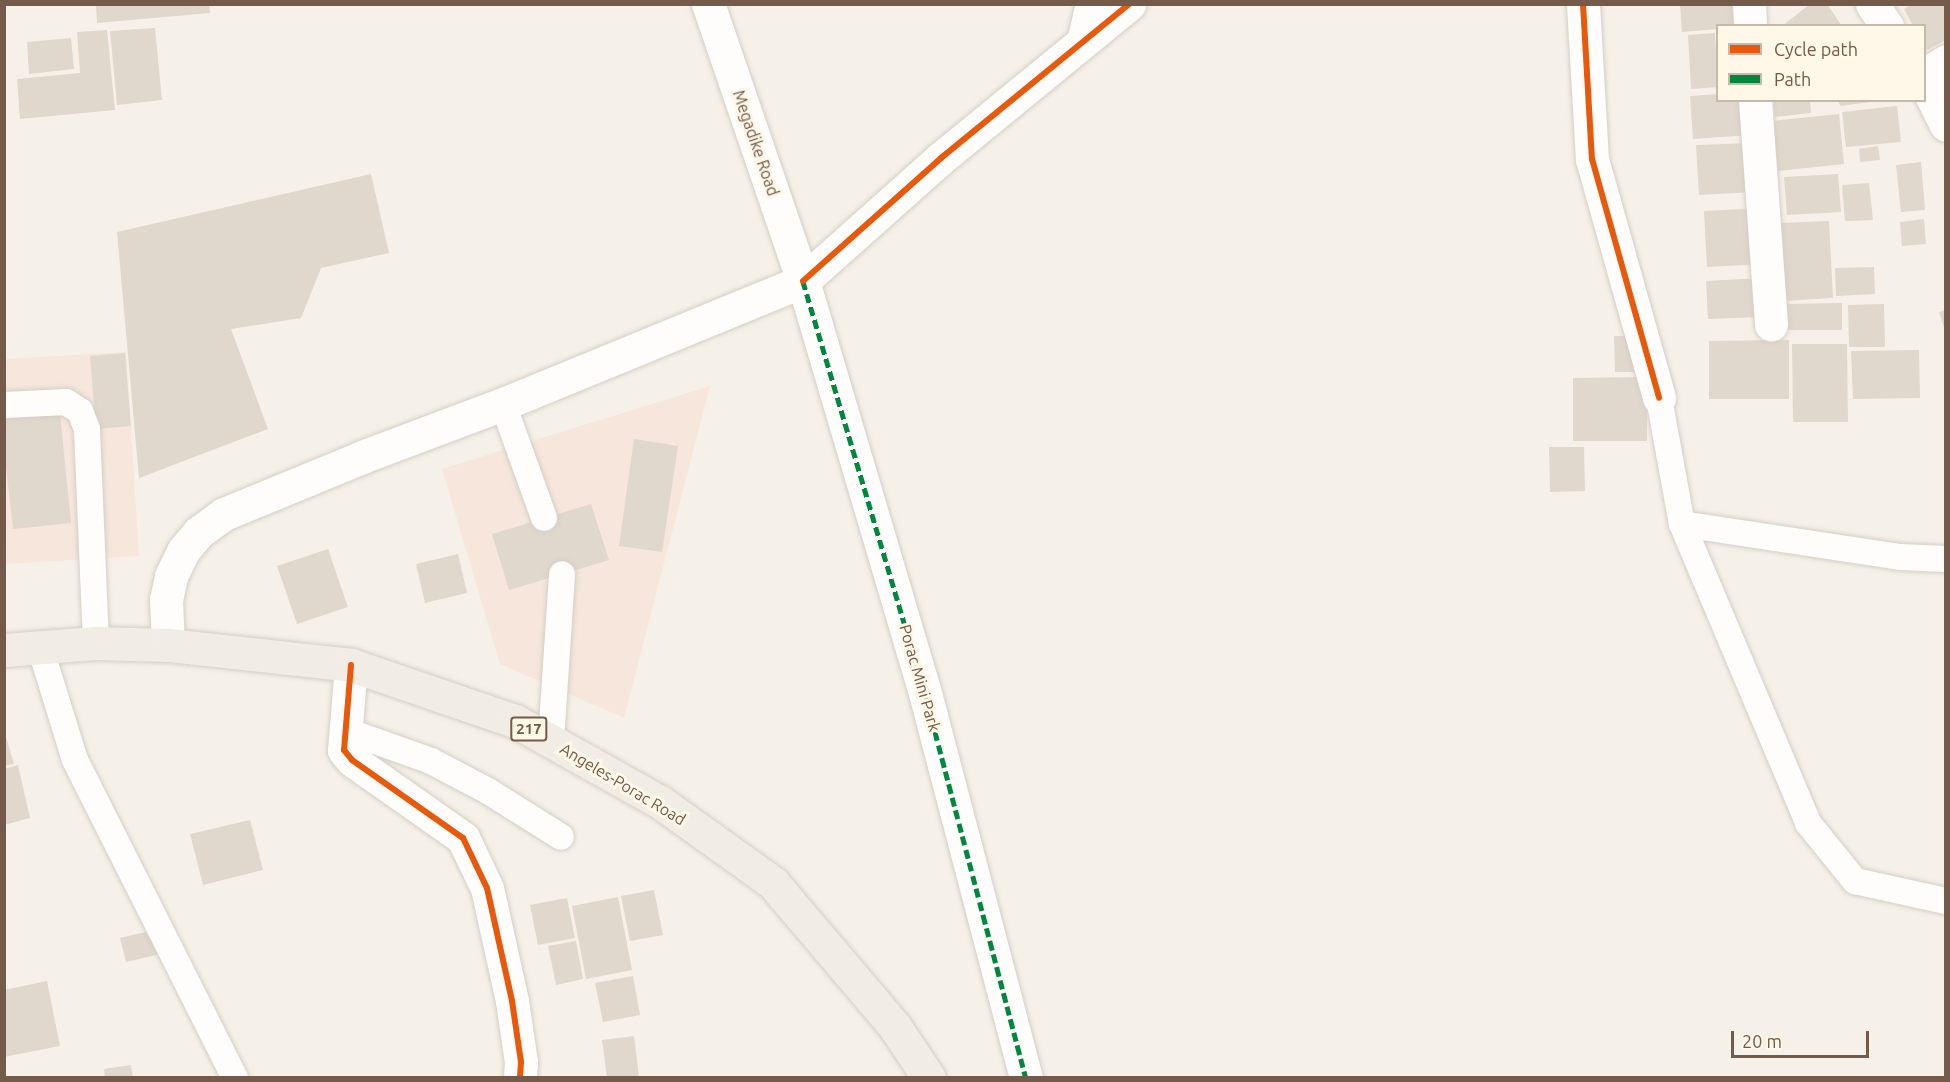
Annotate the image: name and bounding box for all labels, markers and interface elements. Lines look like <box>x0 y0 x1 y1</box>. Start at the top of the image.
legend <box>1716 24 1926 102</box>
text: Cycle path <box>1774 39 1858 59</box>
text: Path <box>1774 69 1811 89</box>
street label: Megadike Road <box>729 88 783 198</box>
street label: Porac Mini Park <box>896 622 944 734</box>
road number: 217 <box>510 717 548 741</box>
street label: Angeles-Porac Road <box>557 739 689 829</box>
scale bar <box>1734 1019 1872 1057</box>
text: 20 m <box>1742 1031 1782 1051</box>

